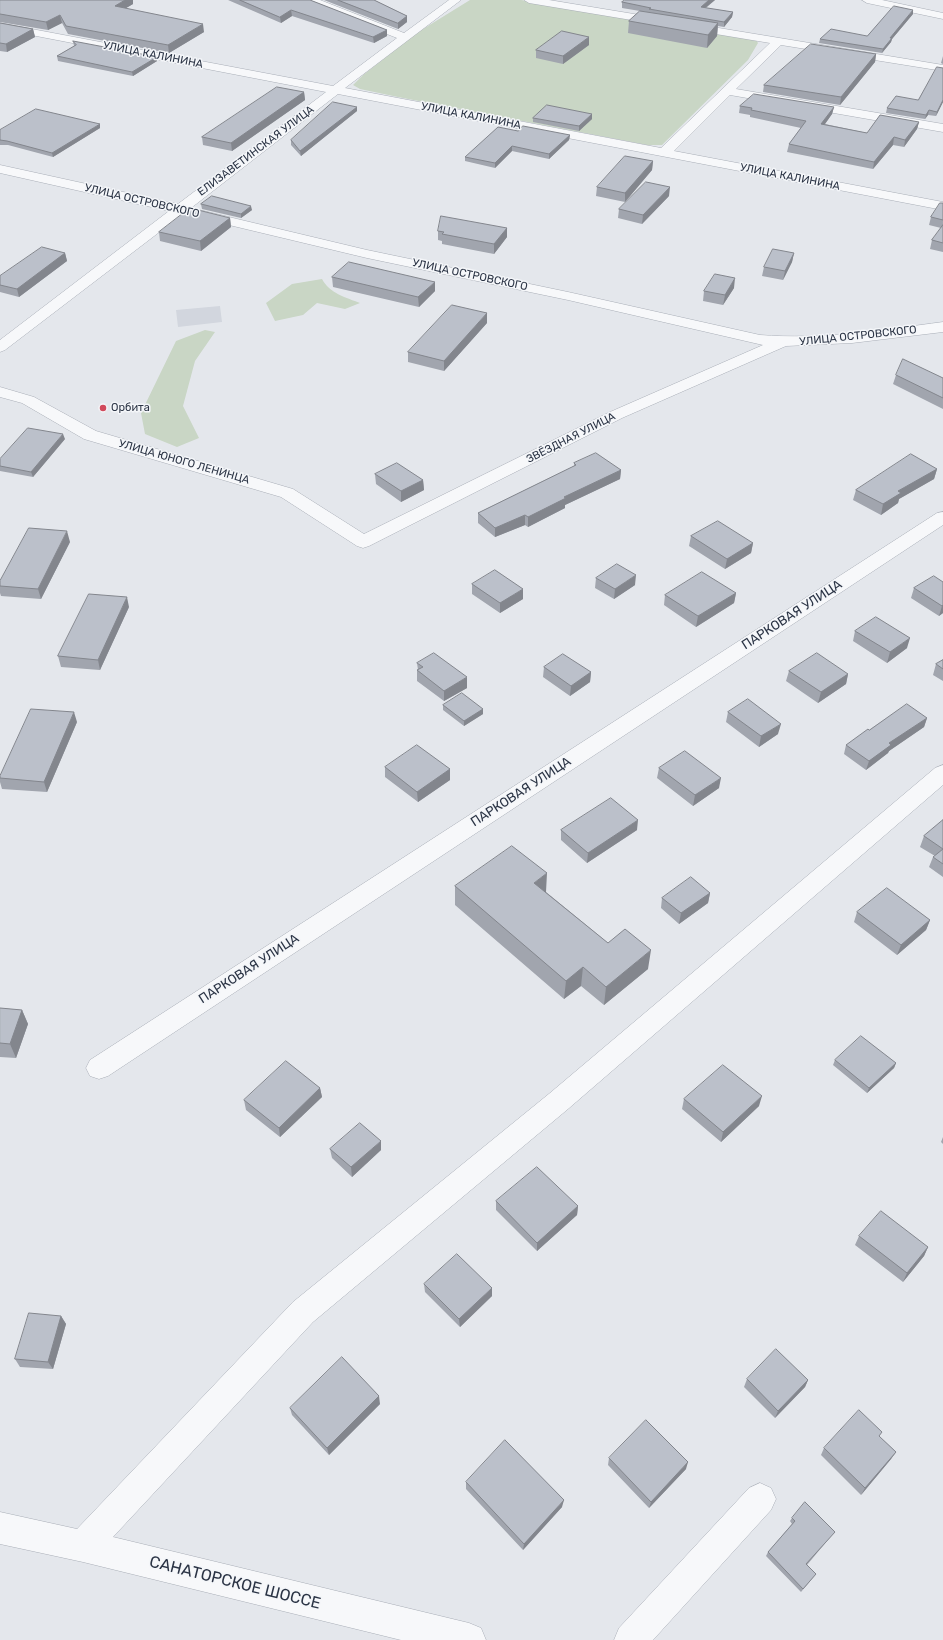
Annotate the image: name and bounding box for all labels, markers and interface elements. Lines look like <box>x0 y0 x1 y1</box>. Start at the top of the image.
street label: УЛИЦА КАЛИНИНА <box>102 39 204 71</box>
street label: УЛИЦА КАЛИНИНА <box>420 100 522 132</box>
street label: ЕЛИЗАВЕТИНСКАЯ УЛИЦА <box>195 103 317 199</box>
street label: УЛИЦА КАЛИНИНА <box>739 161 841 193</box>
street label: УЛИЦА ОСТРОВСКОГО <box>83 181 201 221</box>
street label: УЛИЦА ОСТРОВСКОГО <box>411 256 529 294</box>
street label: УЛИЦА ОСТРОВСКОГО <box>799 323 917 349</box>
place label: Орбита <box>111 401 150 415</box>
marker: Орбита <box>98 403 108 413</box>
street label: ЗВЁЗДНАЯ УЛИЦА <box>524 410 618 466</box>
street label: УЛИЦА ЮНОГО ЛЕНИНЦА <box>117 437 251 487</box>
street label: ПАРКОВАЯ УЛИЦА <box>739 577 845 653</box>
street label: ПАРКОВАЯ УЛИЦА <box>468 754 574 830</box>
street label: ПАРКОВАЯ УЛИЦА <box>196 931 302 1007</box>
street label: САНАТОРСКОЕ ШОССЕ <box>147 1552 323 1614</box>

